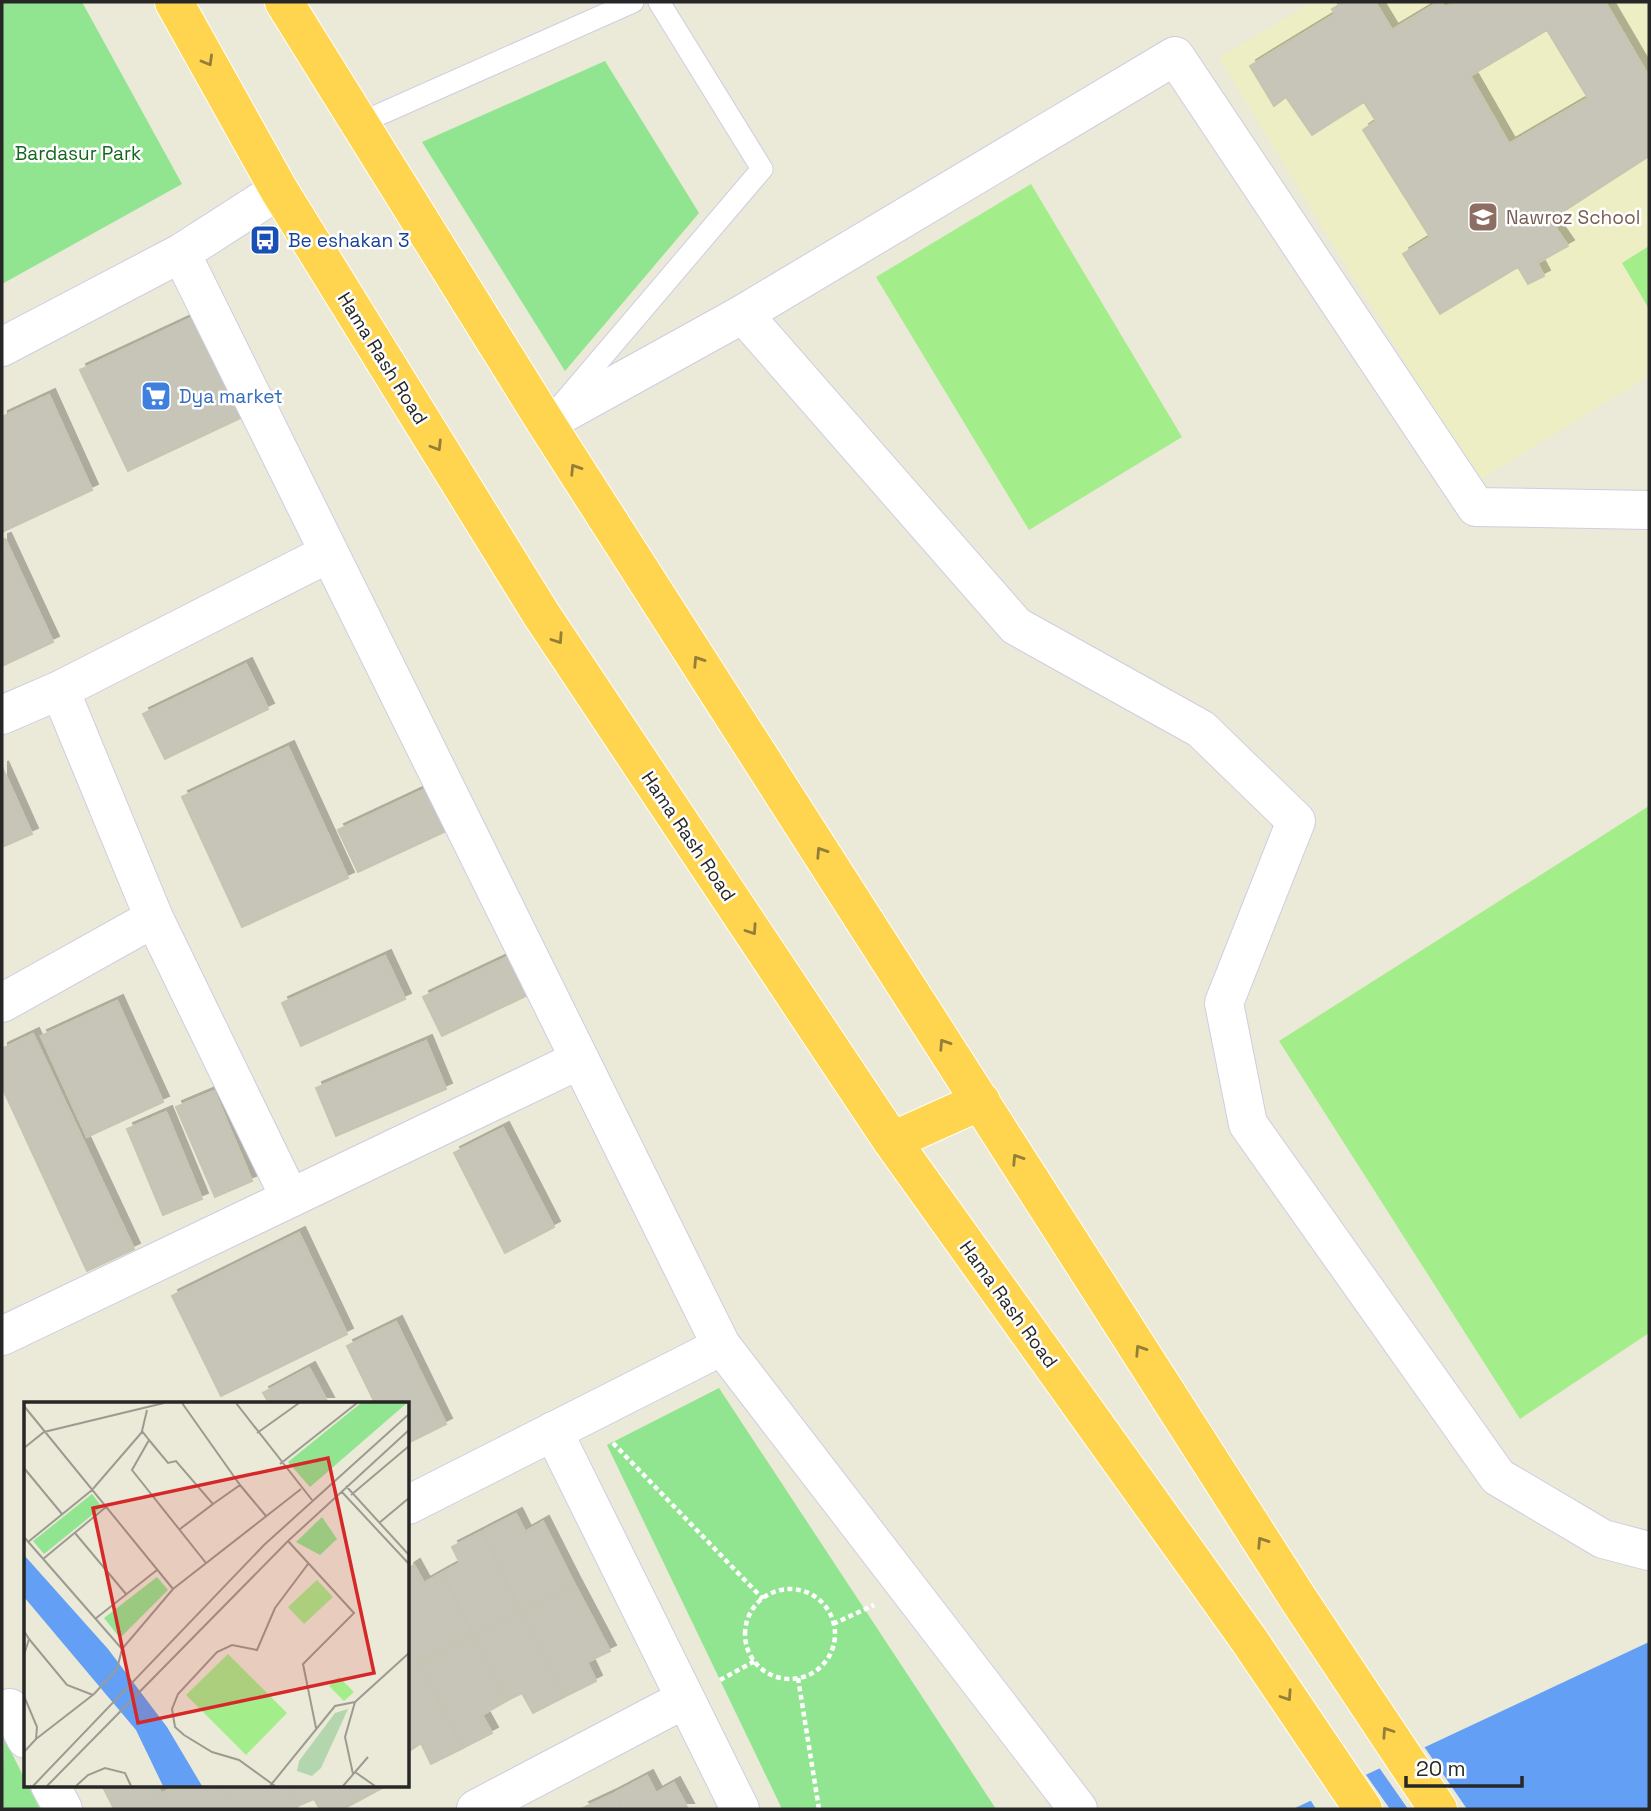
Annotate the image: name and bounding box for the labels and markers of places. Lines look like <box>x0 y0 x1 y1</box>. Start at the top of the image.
school or university icon: Nawroz School <box>1466 200 1500 234</box>
place label: Nawroz School <box>1506 205 1640 230</box>
bus stop icon: Be eshakan 3 <box>248 223 282 257</box>
place label: Be eshakan 3 <box>288 228 409 253</box>
supermarket icon: Dya market <box>139 379 173 413</box>
place label: Dya market <box>179 384 283 409</box>

